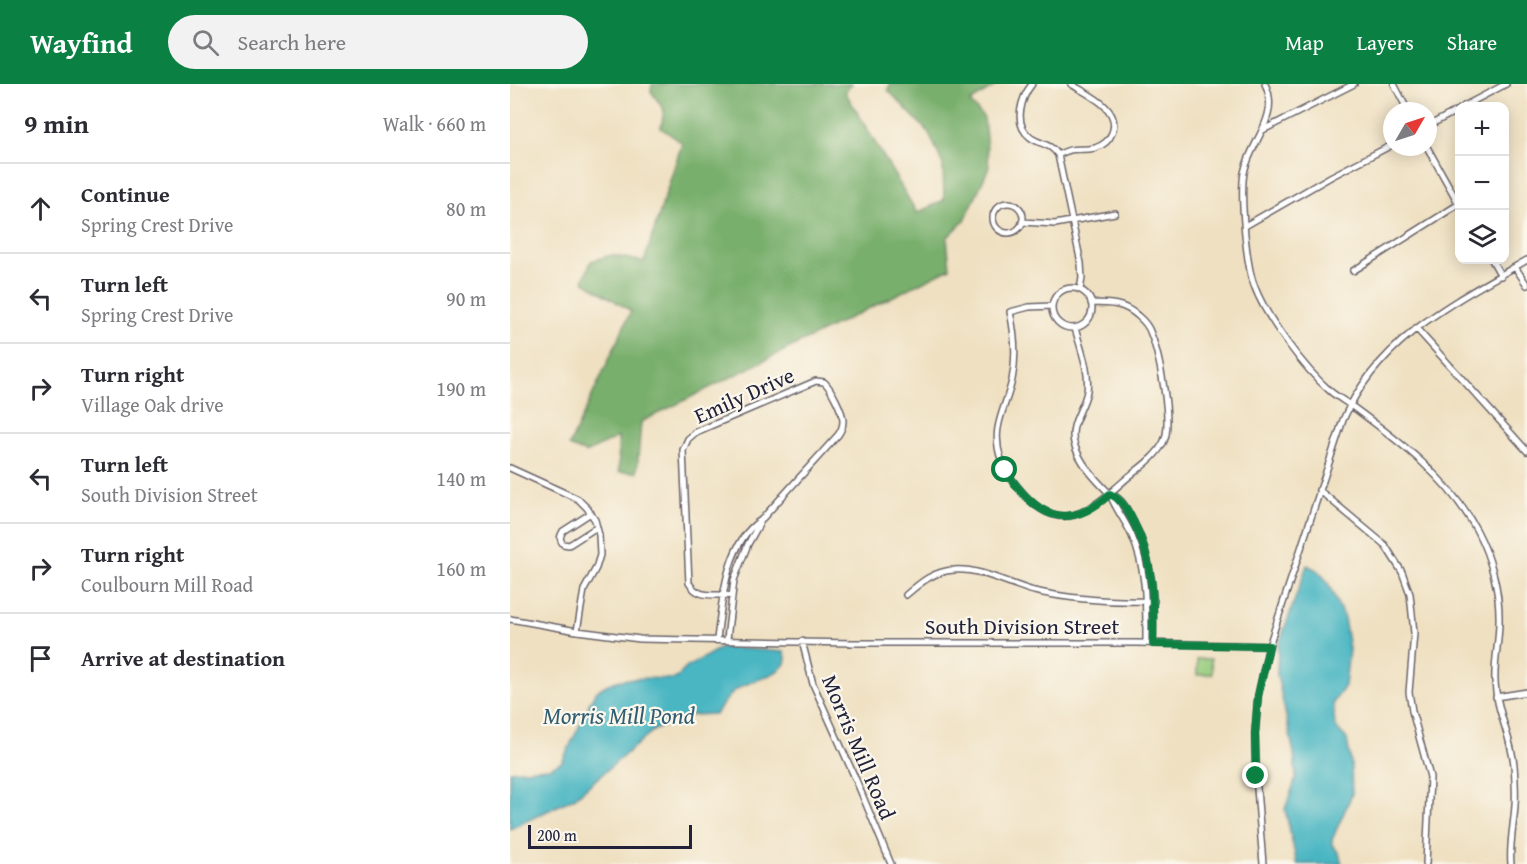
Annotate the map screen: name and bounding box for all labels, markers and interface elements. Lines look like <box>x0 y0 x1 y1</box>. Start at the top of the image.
search box <box>168 15 588 69</box>
text: Wayfind <box>30 22 132 63</box>
icon: search <box>189 26 222 59</box>
text: Search here <box>237 26 346 58</box>
text: Map <box>1285 27 1324 58</box>
text: Layers <box>1357 27 1414 58</box>
text: Share <box>1447 27 1497 58</box>
north arrow <box>1383 102 1437 156</box>
map controls <box>1455 102 1509 264</box>
button: + <box>1455 102 1509 156</box>
text: 9 min <box>24 104 89 143</box>
text: Walk · 660 m <box>383 109 486 138</box>
button: − <box>1455 156 1509 210</box>
text: Continue <box>81 178 170 210</box>
icon: ahead <box>24 192 57 225</box>
text: 80 m <box>446 194 486 223</box>
text: Spring Crest Drive <box>81 210 233 239</box>
button: layers <box>1455 210 1509 264</box>
text: Turn left <box>81 268 168 300</box>
icon: left <box>24 282 57 315</box>
text: 90 m <box>446 284 486 313</box>
text: Spring Crest Drive <box>81 300 233 329</box>
text: Turn right <box>81 358 184 390</box>
street label: Emily Drive <box>689 359 799 431</box>
icon: right <box>24 372 57 405</box>
text: 190 m <box>436 374 486 403</box>
text: Village Oak drive <box>81 390 224 419</box>
text: Turn left <box>81 448 168 480</box>
route start <box>991 456 1017 482</box>
icon: left <box>24 462 57 495</box>
text: 140 m <box>436 464 486 493</box>
text: South Division Street <box>81 480 258 509</box>
text: Turn right <box>81 538 184 570</box>
icon: right <box>24 552 57 585</box>
text: 160 m <box>436 554 486 583</box>
text: Coulbourn Mill Road <box>81 570 253 599</box>
street label: South Division Street <box>925 610 1119 642</box>
icon: arrive <box>24 642 57 675</box>
text: Arrive at destination <box>81 642 285 674</box>
street label: Morris Mill Road <box>814 670 904 825</box>
water label: Morris Mill Pond <box>543 698 696 733</box>
route end <box>1242 762 1268 788</box>
scale bar <box>528 822 692 850</box>
text: 200 m <box>537 823 577 847</box>

